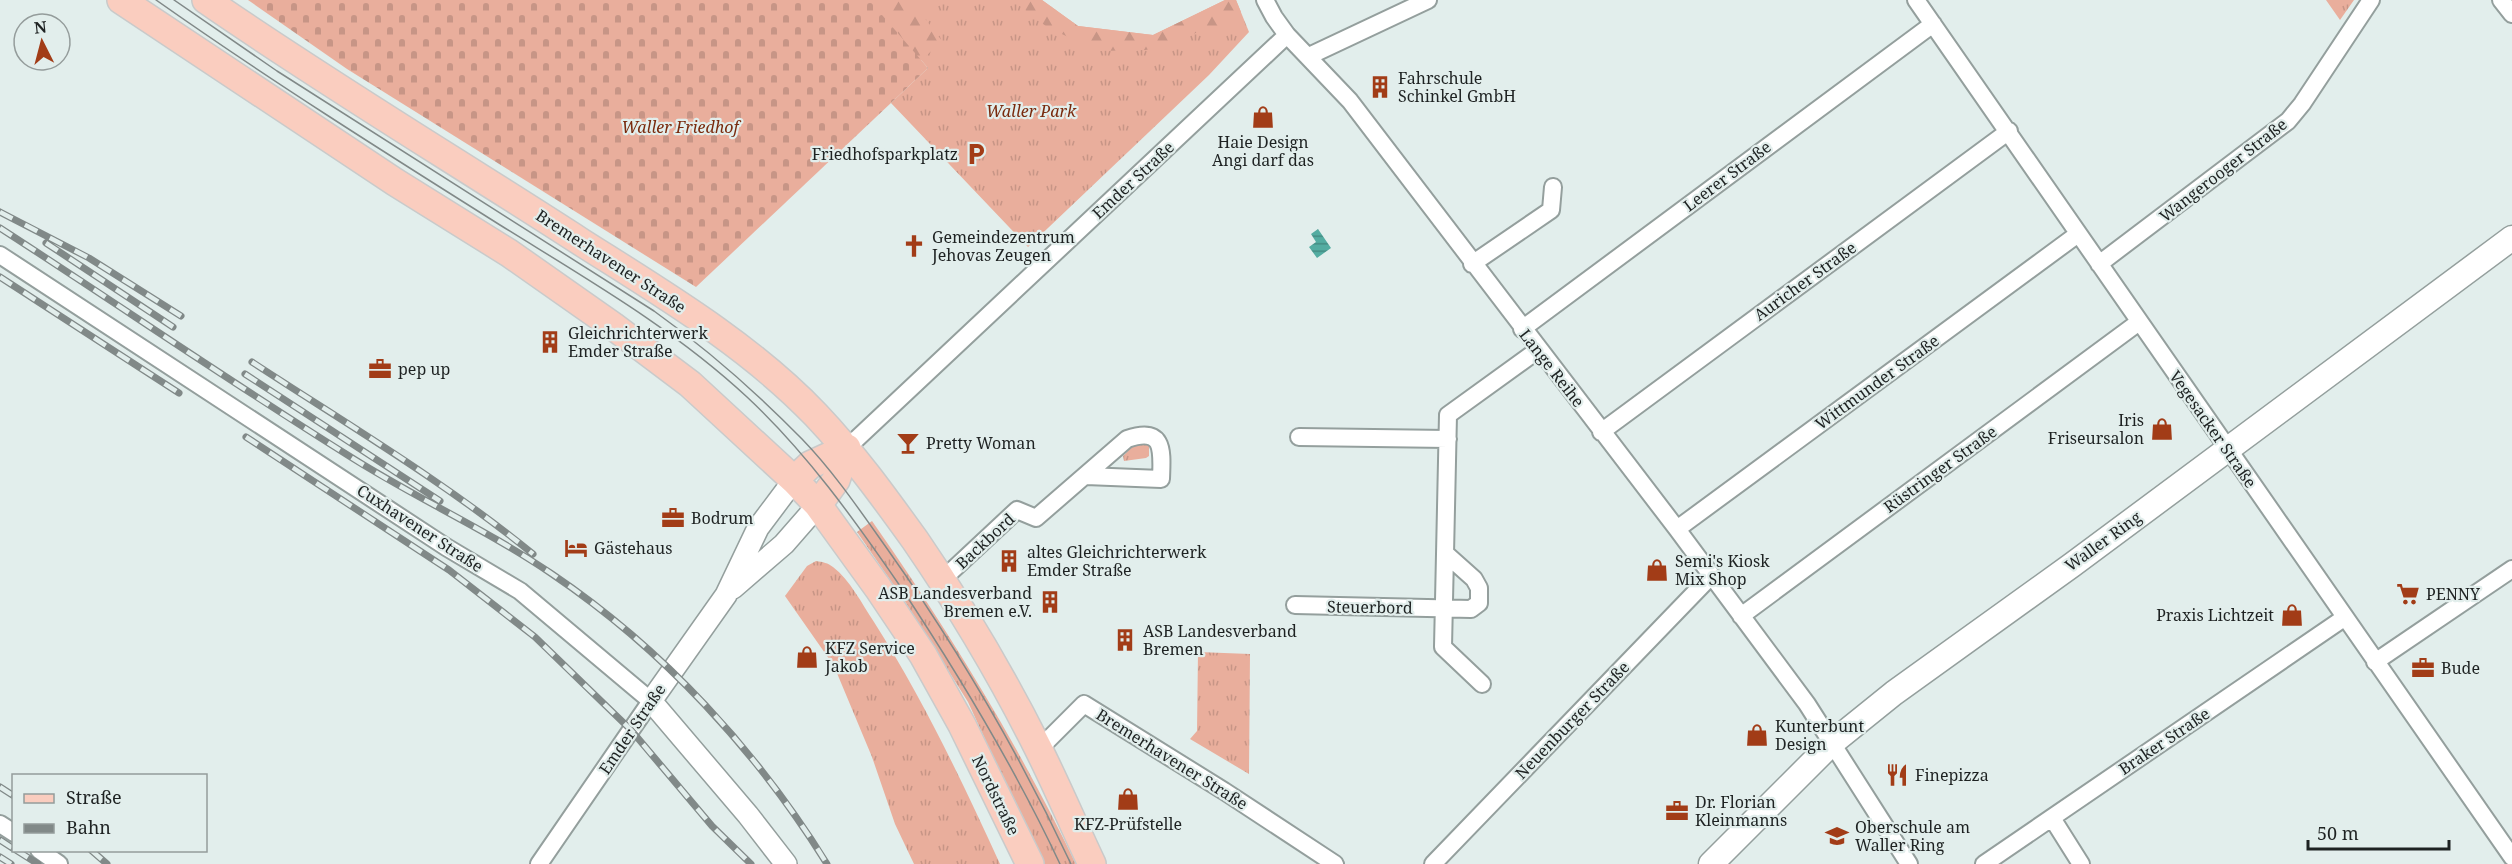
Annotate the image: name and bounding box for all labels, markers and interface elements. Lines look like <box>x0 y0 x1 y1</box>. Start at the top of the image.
north arrow <box>12 12 72 72</box>
text: N <box>33 15 48 39</box>
place label: Fahrschule Schinkel GmbH <box>1398 67 1516 107</box>
building icon: Fahrschule Schinkel GmbH <box>1367 74 1393 100</box>
park label: Waller Park <box>986 100 1077 122</box>
shop icon: Haie Design Angi darf das <box>1250 104 1276 130</box>
street label: Wangerooger Straße <box>2155 113 2291 227</box>
park label: Waller Friedhof <box>621 116 742 138</box>
place label: Haie Design Angi darf das <box>1212 131 1314 171</box>
street label: Emder Straße <box>1087 136 1179 224</box>
street label: Leerer Straße <box>1679 136 1775 216</box>
parking icon: Friedhofsparkplatz <box>963 141 989 167</box>
place label: Friedhofsparkplatz <box>812 143 958 165</box>
street label: Bremerhavener Straße <box>532 204 690 318</box>
place label: Gemeindezentrum Jehovas Zeugen <box>931 226 1075 266</box>
church icon: Gemeindezentrum Jehovas Zeugen <box>901 233 927 259</box>
street label: Auricher Straße <box>1749 236 1861 326</box>
place label: Gleichrichterwerk Emder Straße <box>568 322 708 362</box>
street label: Lange Reihe <box>1515 324 1589 412</box>
building icon: Gleichrichterwerk Emder Straße <box>537 329 563 355</box>
street label: Wittmunder Straße <box>1811 330 1943 434</box>
office icon: pep up <box>367 356 393 382</box>
place label: pep up <box>398 358 450 380</box>
street label: Vegesacker Straße <box>2164 366 2262 492</box>
place label: Iris Friseursalon <box>2048 409 2144 449</box>
shop icon: Iris Friseursalon <box>2149 416 2175 442</box>
street label: Rüstringer Straße <box>1879 420 2001 518</box>
bar icon: Pretty Woman <box>895 430 921 456</box>
place label: Pretty Woman <box>926 432 1036 454</box>
street label: Cuxhavener Straße <box>353 479 487 577</box>
office icon: Bodrum <box>660 505 686 531</box>
street label: Waller Ring <box>2060 506 2146 576</box>
place label: Bodrum <box>691 507 753 529</box>
street label: Backbord <box>951 508 1019 574</box>
hotel icon: Gästehaus <box>563 535 589 561</box>
place label: Gästehaus <box>594 537 672 559</box>
place label: altes Gleichrichterwerk Emder Straße <box>1027 541 1207 581</box>
building icon: altes Gleichrichterwerk Emder Straße <box>996 548 1022 574</box>
place label: Semi's Kiosk Mix Shop <box>1675 550 1770 590</box>
shop icon: Semi's Kiosk Mix Shop <box>1644 557 1670 583</box>
supermarket icon: PENNY <box>2395 581 2421 607</box>
place label: ASB Landesverband Bremen e.V. <box>878 582 1032 622</box>
place label: PENNY <box>2426 583 2481 605</box>
building icon: ASB Landesverband Bremen e.V. <box>1037 589 1063 615</box>
street label: Steuerbord <box>1327 595 1413 619</box>
shop icon: Praxis Lichtzeit <box>2279 602 2305 628</box>
place label: Praxis Lichtzeit <box>2156 604 2274 626</box>
place label: ASB Landesverband Bremen <box>1143 620 1297 660</box>
building icon: ASB Landesverband Bremen <box>1112 627 1138 653</box>
place label: KFZ Service Jakob <box>824 637 915 677</box>
shop icon: KFZ Service Jakob <box>794 644 820 670</box>
office icon: Bude <box>2410 655 2436 681</box>
street label: Neuenburger Straße <box>1510 656 1634 784</box>
place label: Bude <box>2441 657 2480 679</box>
street label: Emder Straße <box>594 679 670 779</box>
street label: Braker Straße <box>2114 702 2214 780</box>
street label: Bremerhavener Straße <box>1092 703 1252 815</box>
place label: Kunterbunt Design <box>1775 715 1864 755</box>
shop icon: Kunterbunt Design <box>1744 722 1770 748</box>
street label: Nordstraße <box>967 751 1025 839</box>
restaurant icon: Finepizza <box>1884 762 1910 788</box>
place label: Finepizza <box>1915 764 1989 786</box>
legend <box>12 774 207 852</box>
text: Straße <box>66 785 122 809</box>
shop icon: KFZ-Prüfstelle <box>1115 786 1141 812</box>
place label: Dr. Florian Kleinmanns <box>1695 791 1787 831</box>
office icon: Dr. Florian Kleinmanns <box>1664 798 1690 824</box>
place label: KFZ-Prüfstelle <box>1074 813 1182 835</box>
scale bar <box>2308 813 2449 851</box>
text: Bahn <box>66 815 111 839</box>
place label: Oberschule am Waller Ring <box>1855 816 1970 856</box>
text: 50 m <box>2317 821 2359 845</box>
school or university icon: Oberschule am Waller Ring <box>1824 823 1850 849</box>

